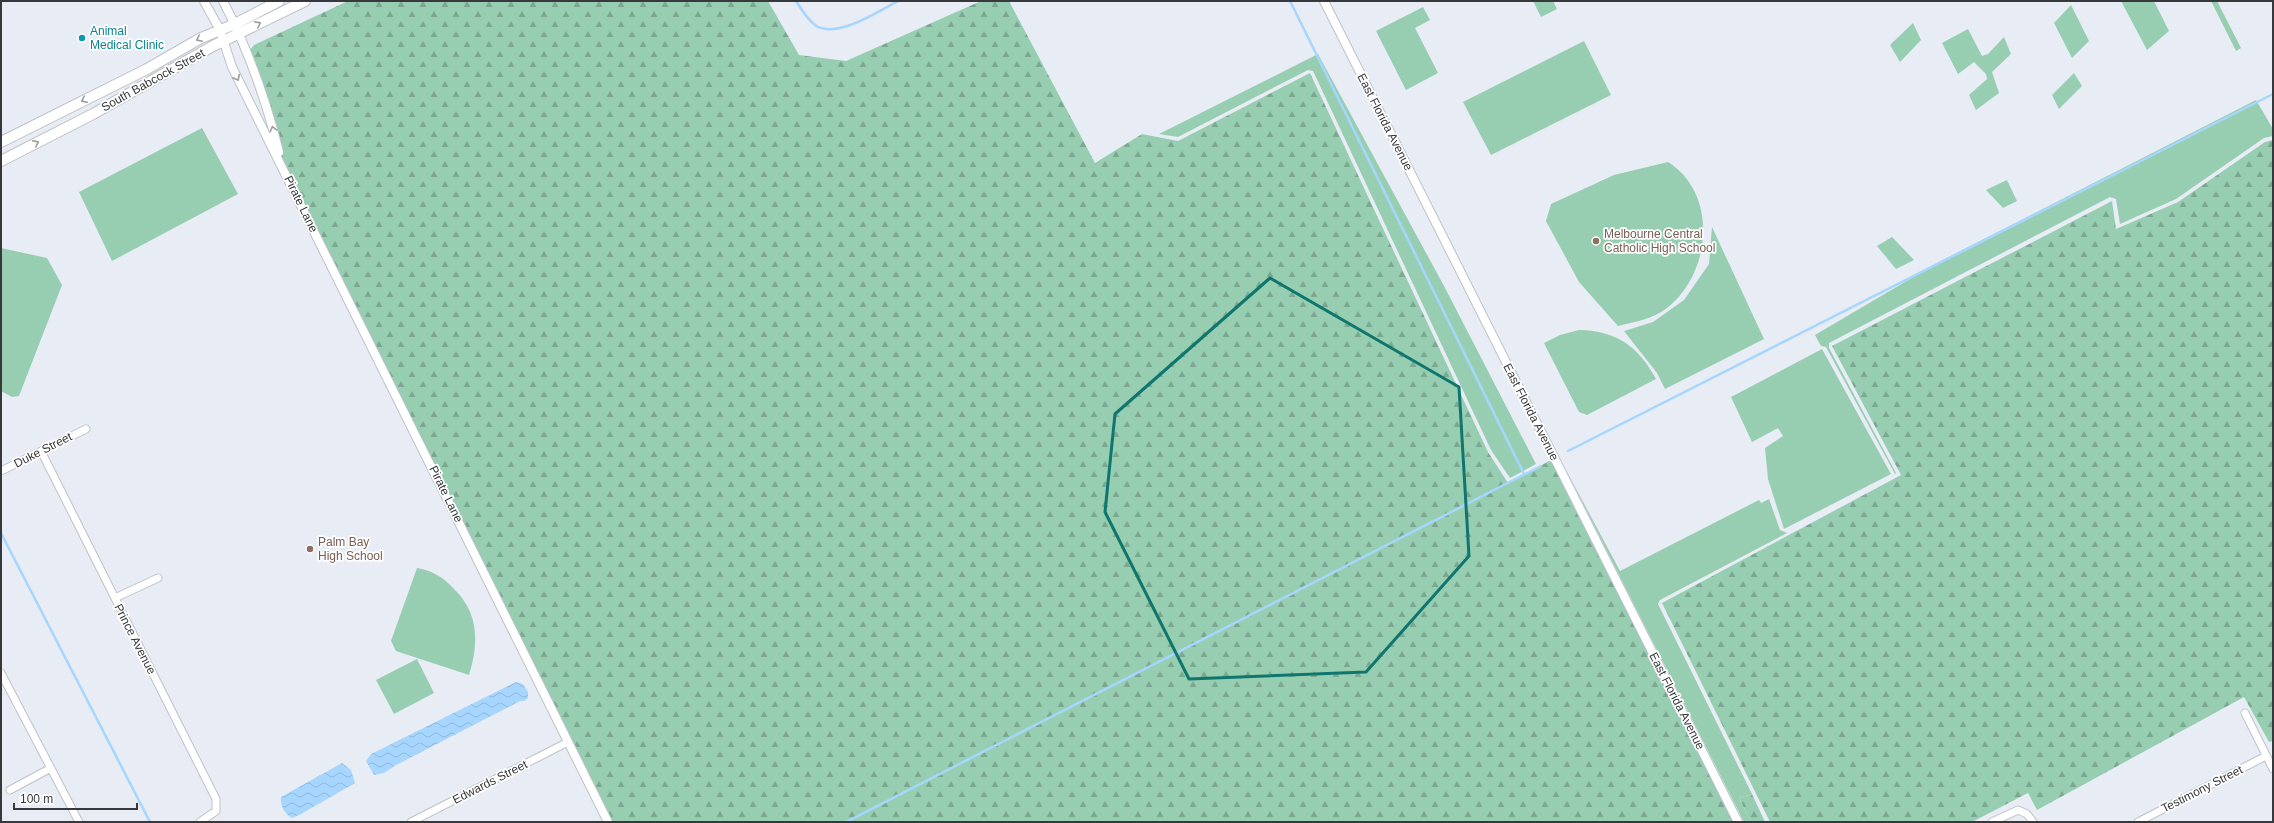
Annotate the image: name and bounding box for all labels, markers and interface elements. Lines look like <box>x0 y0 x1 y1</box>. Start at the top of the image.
one-way arrow <box>254 22 261 29</box>
place label: Animal Medical Clinic <box>90 24 164 52</box>
marker: Animal Medical Clinic <box>77 33 87 43</box>
one-way arrow <box>196 35 203 42</box>
street label: South Babcock Street <box>99 45 208 114</box>
street label: East Florida Avenue <box>1354 71 1416 173</box>
one-way arrow <box>232 74 240 81</box>
one-way arrow <box>81 95 89 103</box>
one-way arrow <box>270 126 278 132</box>
one-way arrow <box>31 141 39 148</box>
street label: Pirate Lane <box>281 173 321 235</box>
place label: Melbourne Central Catholic High School <box>1604 227 1715 255</box>
marker: Melbourne Central Catholic High School <box>1591 236 1601 246</box>
street label: East Florida Avenue <box>1500 361 1562 463</box>
street label: Duke Street <box>12 429 75 471</box>
street label: Pirate Lane <box>426 463 466 525</box>
place label: Palm Bay High School <box>318 535 383 563</box>
marker: Palm Bay High School <box>305 544 315 554</box>
street label: Prince Avenue <box>111 601 159 677</box>
street label: East Florida Avenue <box>1646 650 1708 752</box>
street label: Edwards Street <box>450 757 530 807</box>
street label: Testimony Street <box>2159 762 2246 816</box>
scale bar <box>14 785 137 811</box>
text: 100 m <box>20 792 53 806</box>

